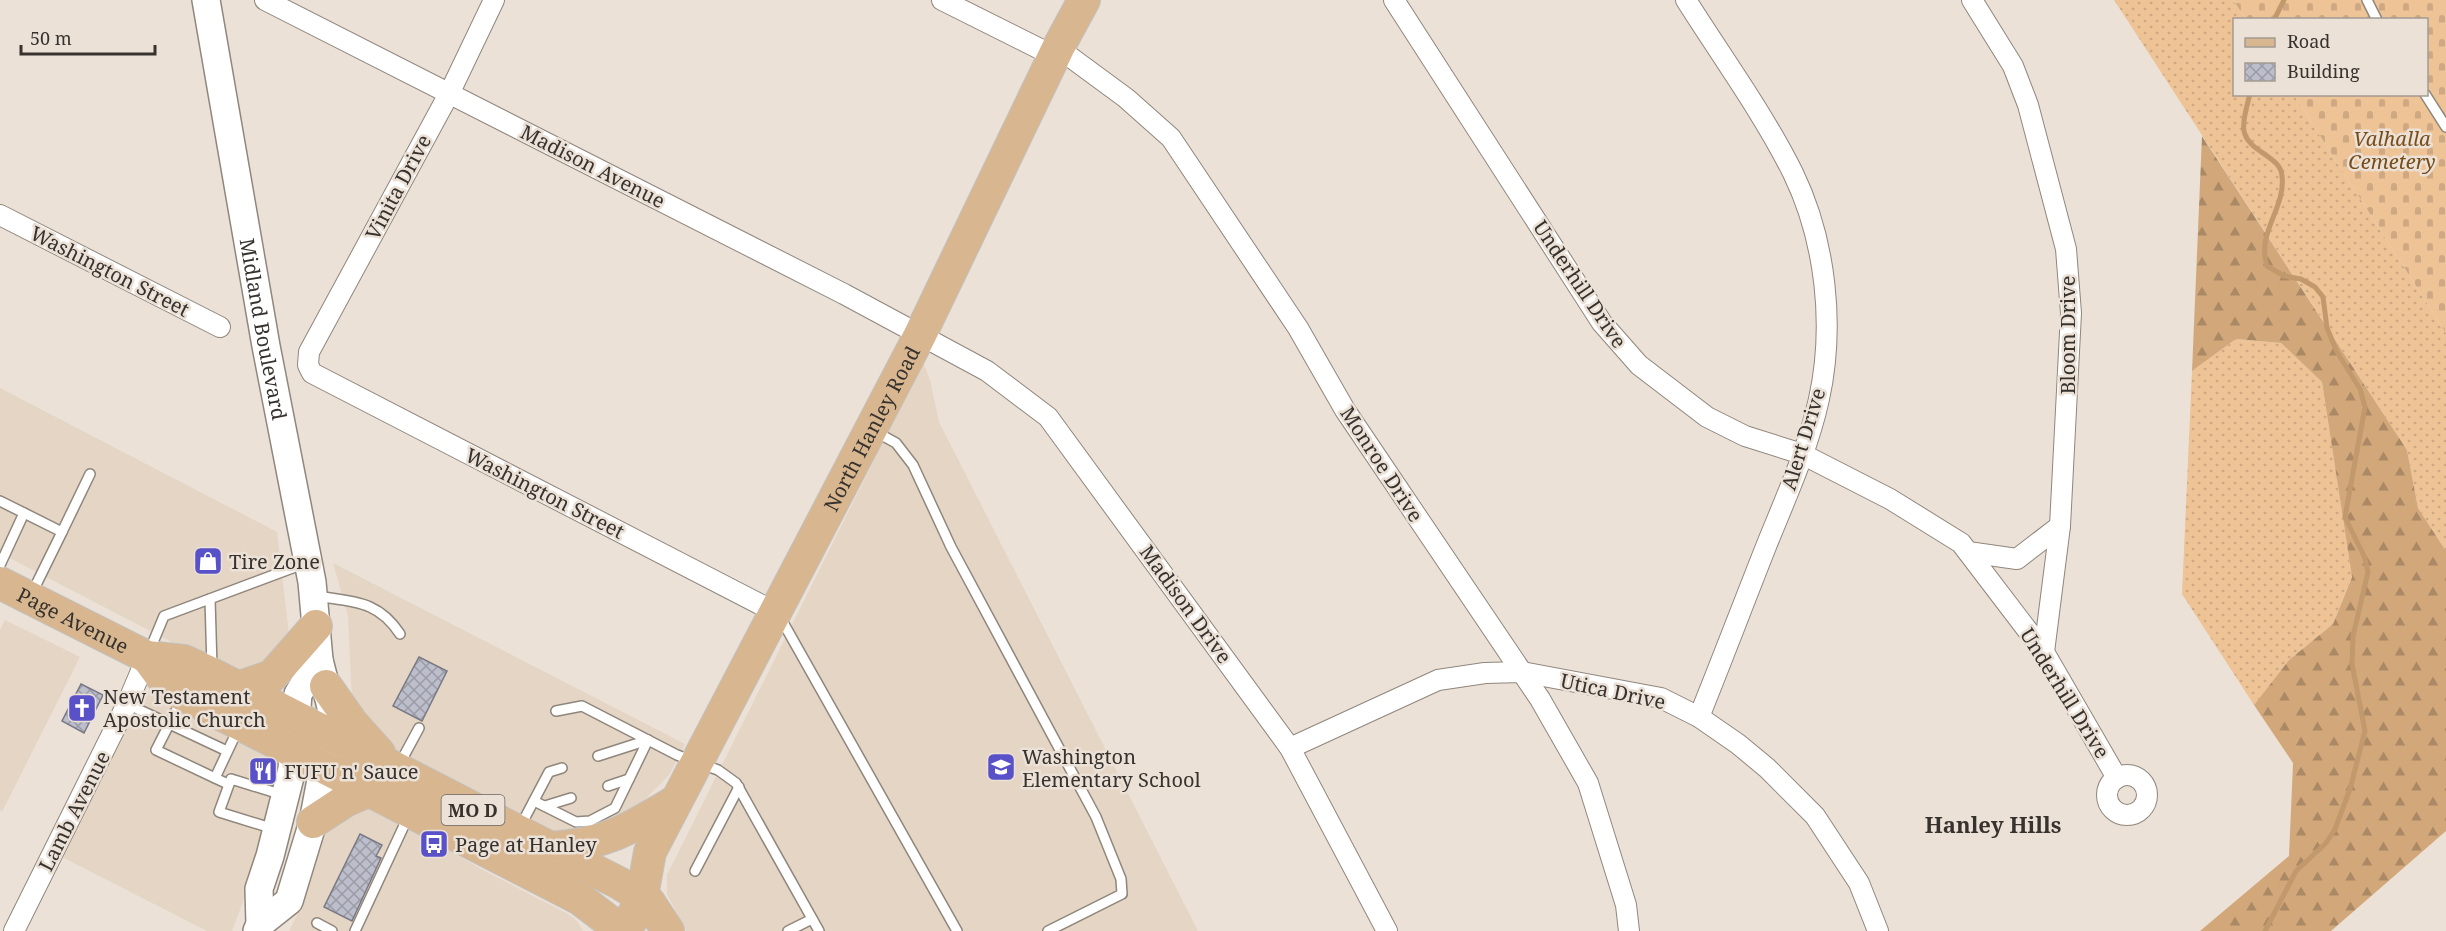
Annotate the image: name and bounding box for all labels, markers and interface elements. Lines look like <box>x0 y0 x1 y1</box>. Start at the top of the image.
scale bar <box>21 18 154 56</box>
legend <box>2233 18 2428 96</box>
text: 50 m <box>30 26 72 50</box>
text: Road <box>2287 29 2330 53</box>
text: Building <box>2287 59 2360 83</box>
street label: Madison Avenue <box>516 118 670 214</box>
park label: Valhalla Cemetery <box>2348 125 2436 175</box>
street label: Vinita Drive <box>359 130 437 244</box>
street label: Underhill Drive <box>1527 215 1633 353</box>
street label: Washington Street <box>26 219 194 323</box>
street label: Midland Boulevard <box>234 236 294 422</box>
street label: Bloom Drive <box>2054 275 2081 395</box>
street label: North Hanley Road <box>817 341 925 516</box>
street label: Alert Drive <box>1775 385 1831 493</box>
street label: Monroe Drive <box>1335 401 1429 527</box>
street label: Washington Street <box>461 441 629 545</box>
street label: Madison Drive <box>1134 539 1238 669</box>
shop icon: Tire Zone <box>192 545 224 577</box>
place label: Tire Zone <box>229 548 320 575</box>
street label: Page Avenue <box>13 580 134 659</box>
street label: Underhill Drive <box>2014 623 2116 763</box>
street label: Utica Drive <box>1558 667 1668 715</box>
place label: New Testament Apostolic Church <box>103 683 266 733</box>
church icon: New Testament Apostolic Church <box>66 692 98 724</box>
place label: Washington Elementary School <box>1022 743 1201 793</box>
street label: Lamb Avenue <box>32 746 116 876</box>
school or university icon: Washington Elementary School <box>985 751 1017 783</box>
restaurant icon: FUFU n' Sauce <box>247 755 279 787</box>
place label: FUFU n' Sauce <box>284 758 419 785</box>
road number: MO D <box>442 795 504 825</box>
district label: Hanley Hills <box>1925 809 2061 839</box>
bus stop icon: Page at Hanley <box>418 828 450 860</box>
place label: Page at Hanley <box>455 831 597 858</box>

